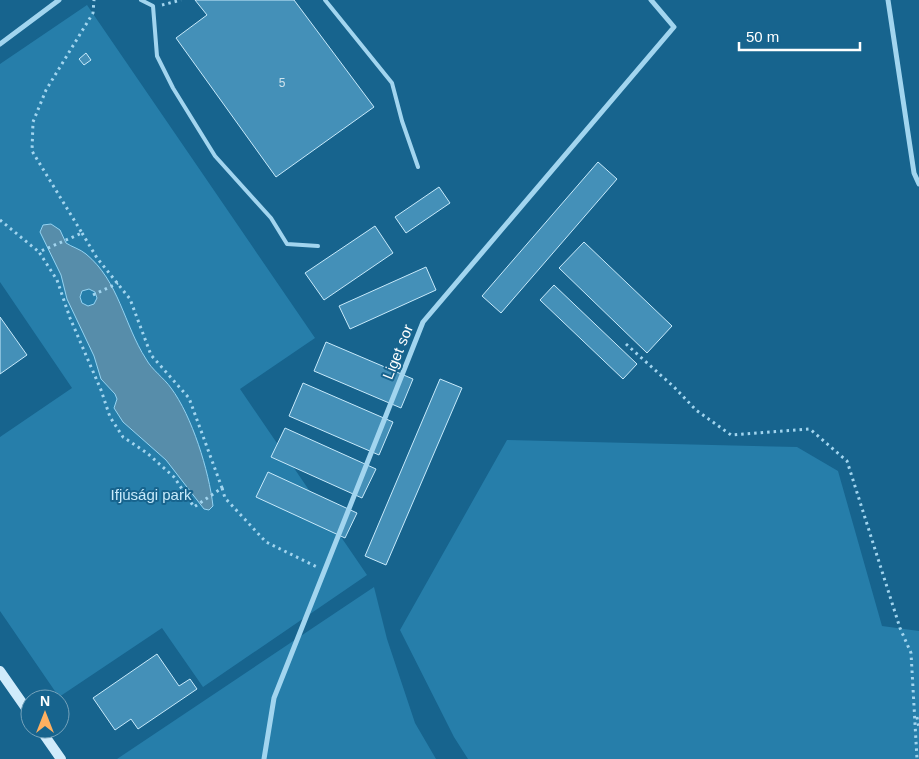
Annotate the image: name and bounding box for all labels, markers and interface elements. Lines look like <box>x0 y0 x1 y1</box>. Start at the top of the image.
scale bar <box>739 20 860 52</box>
text: 50 m <box>746 28 779 45</box>
house number: 5 <box>279 76 286 90</box>
street label: Liget sor <box>379 322 416 382</box>
park label: Ifjúsági park <box>111 486 192 503</box>
north arrow <box>20 689 70 739</box>
text: N <box>40 693 50 709</box>

